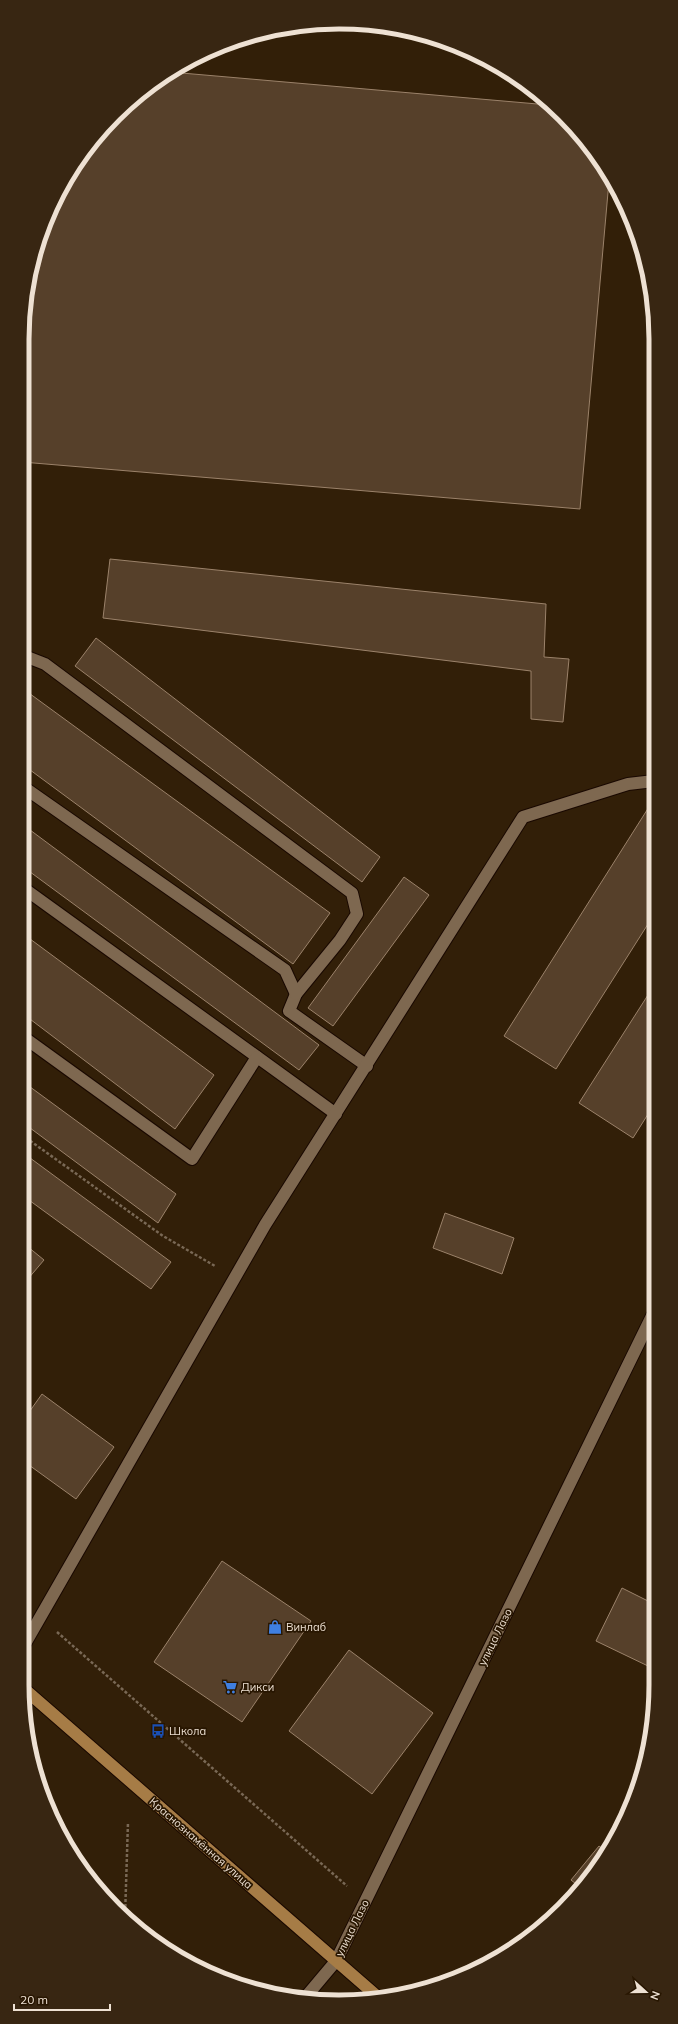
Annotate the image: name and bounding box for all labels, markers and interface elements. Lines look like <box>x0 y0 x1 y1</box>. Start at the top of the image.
street label: улица Лазо <box>475 1606 515 1668</box>
shop icon: Винлаб <box>267 1619 283 1635</box>
place label: Винлаб <box>286 1620 326 1634</box>
supermarket icon: Дикси <box>222 1679 238 1695</box>
place label: Дикси <box>241 1680 274 1694</box>
bus stop icon: Школа <box>150 1723 166 1739</box>
place label: Школа <box>169 1724 206 1738</box>
street label: Краснознамённая улица <box>146 1794 256 1892</box>
street label: улица Лазо <box>332 1897 372 1959</box>
north arrow <box>626 1972 666 2012</box>
scale bar <box>14 1986 110 2012</box>
text: N <box>647 1989 663 2002</box>
text: 20 m <box>20 1992 48 2007</box>

